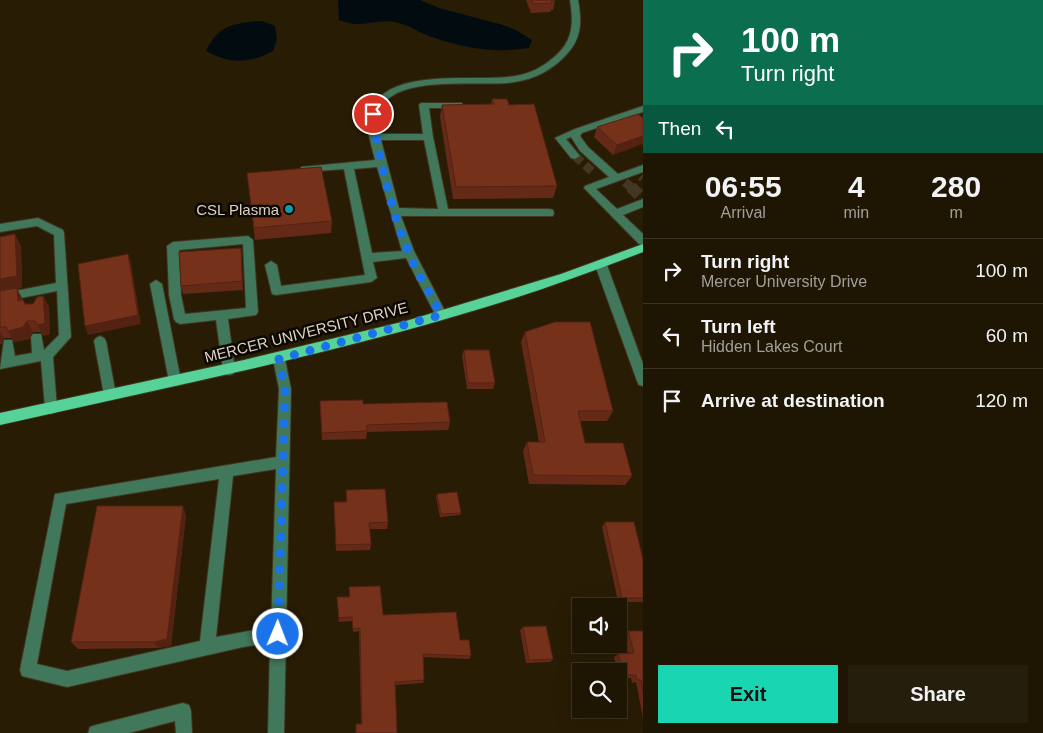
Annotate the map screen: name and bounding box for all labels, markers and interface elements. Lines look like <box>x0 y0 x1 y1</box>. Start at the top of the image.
icon: right <box>658 20 723 85</box>
text: 100 m <box>741 20 840 59</box>
text: Turn right <box>741 61 834 86</box>
pin <box>352 93 394 135</box>
icon: arrive <box>359 100 387 128</box>
icon: left <box>711 115 739 143</box>
text: Then <box>658 118 701 139</box>
text: 06:55 <box>705 170 782 203</box>
text: 4 <box>848 170 865 203</box>
text: 280 <box>931 170 981 203</box>
place label: CSL Plasma <box>196 201 280 218</box>
marker: CSL Plasma <box>283 203 295 215</box>
text: Arrival <box>721 204 766 221</box>
text: min <box>843 204 869 221</box>
text: m <box>949 204 963 221</box>
text: Turn right <box>701 251 789 272</box>
icon: right <box>658 257 686 285</box>
text: 100 m <box>975 260 1028 281</box>
text: Mercer University Drive <box>701 273 867 290</box>
street label: MERCER UNIVERSITY DRIVE <box>203 298 409 366</box>
text: Turn left <box>701 316 776 337</box>
icon: left <box>658 322 686 350</box>
text: 60 m <box>986 325 1028 346</box>
text: Hidden Lakes Court <box>701 338 842 355</box>
icon: arrive <box>658 387 686 415</box>
text: Arrive at destination <box>701 390 885 411</box>
text: 120 m <box>975 390 1028 411</box>
map controls <box>572 598 627 718</box>
button: sound <box>572 598 627 653</box>
position arrow <box>251 607 303 659</box>
button: search <box>572 663 627 718</box>
button: Exit <box>658 665 838 723</box>
button: Share <box>848 665 1028 723</box>

